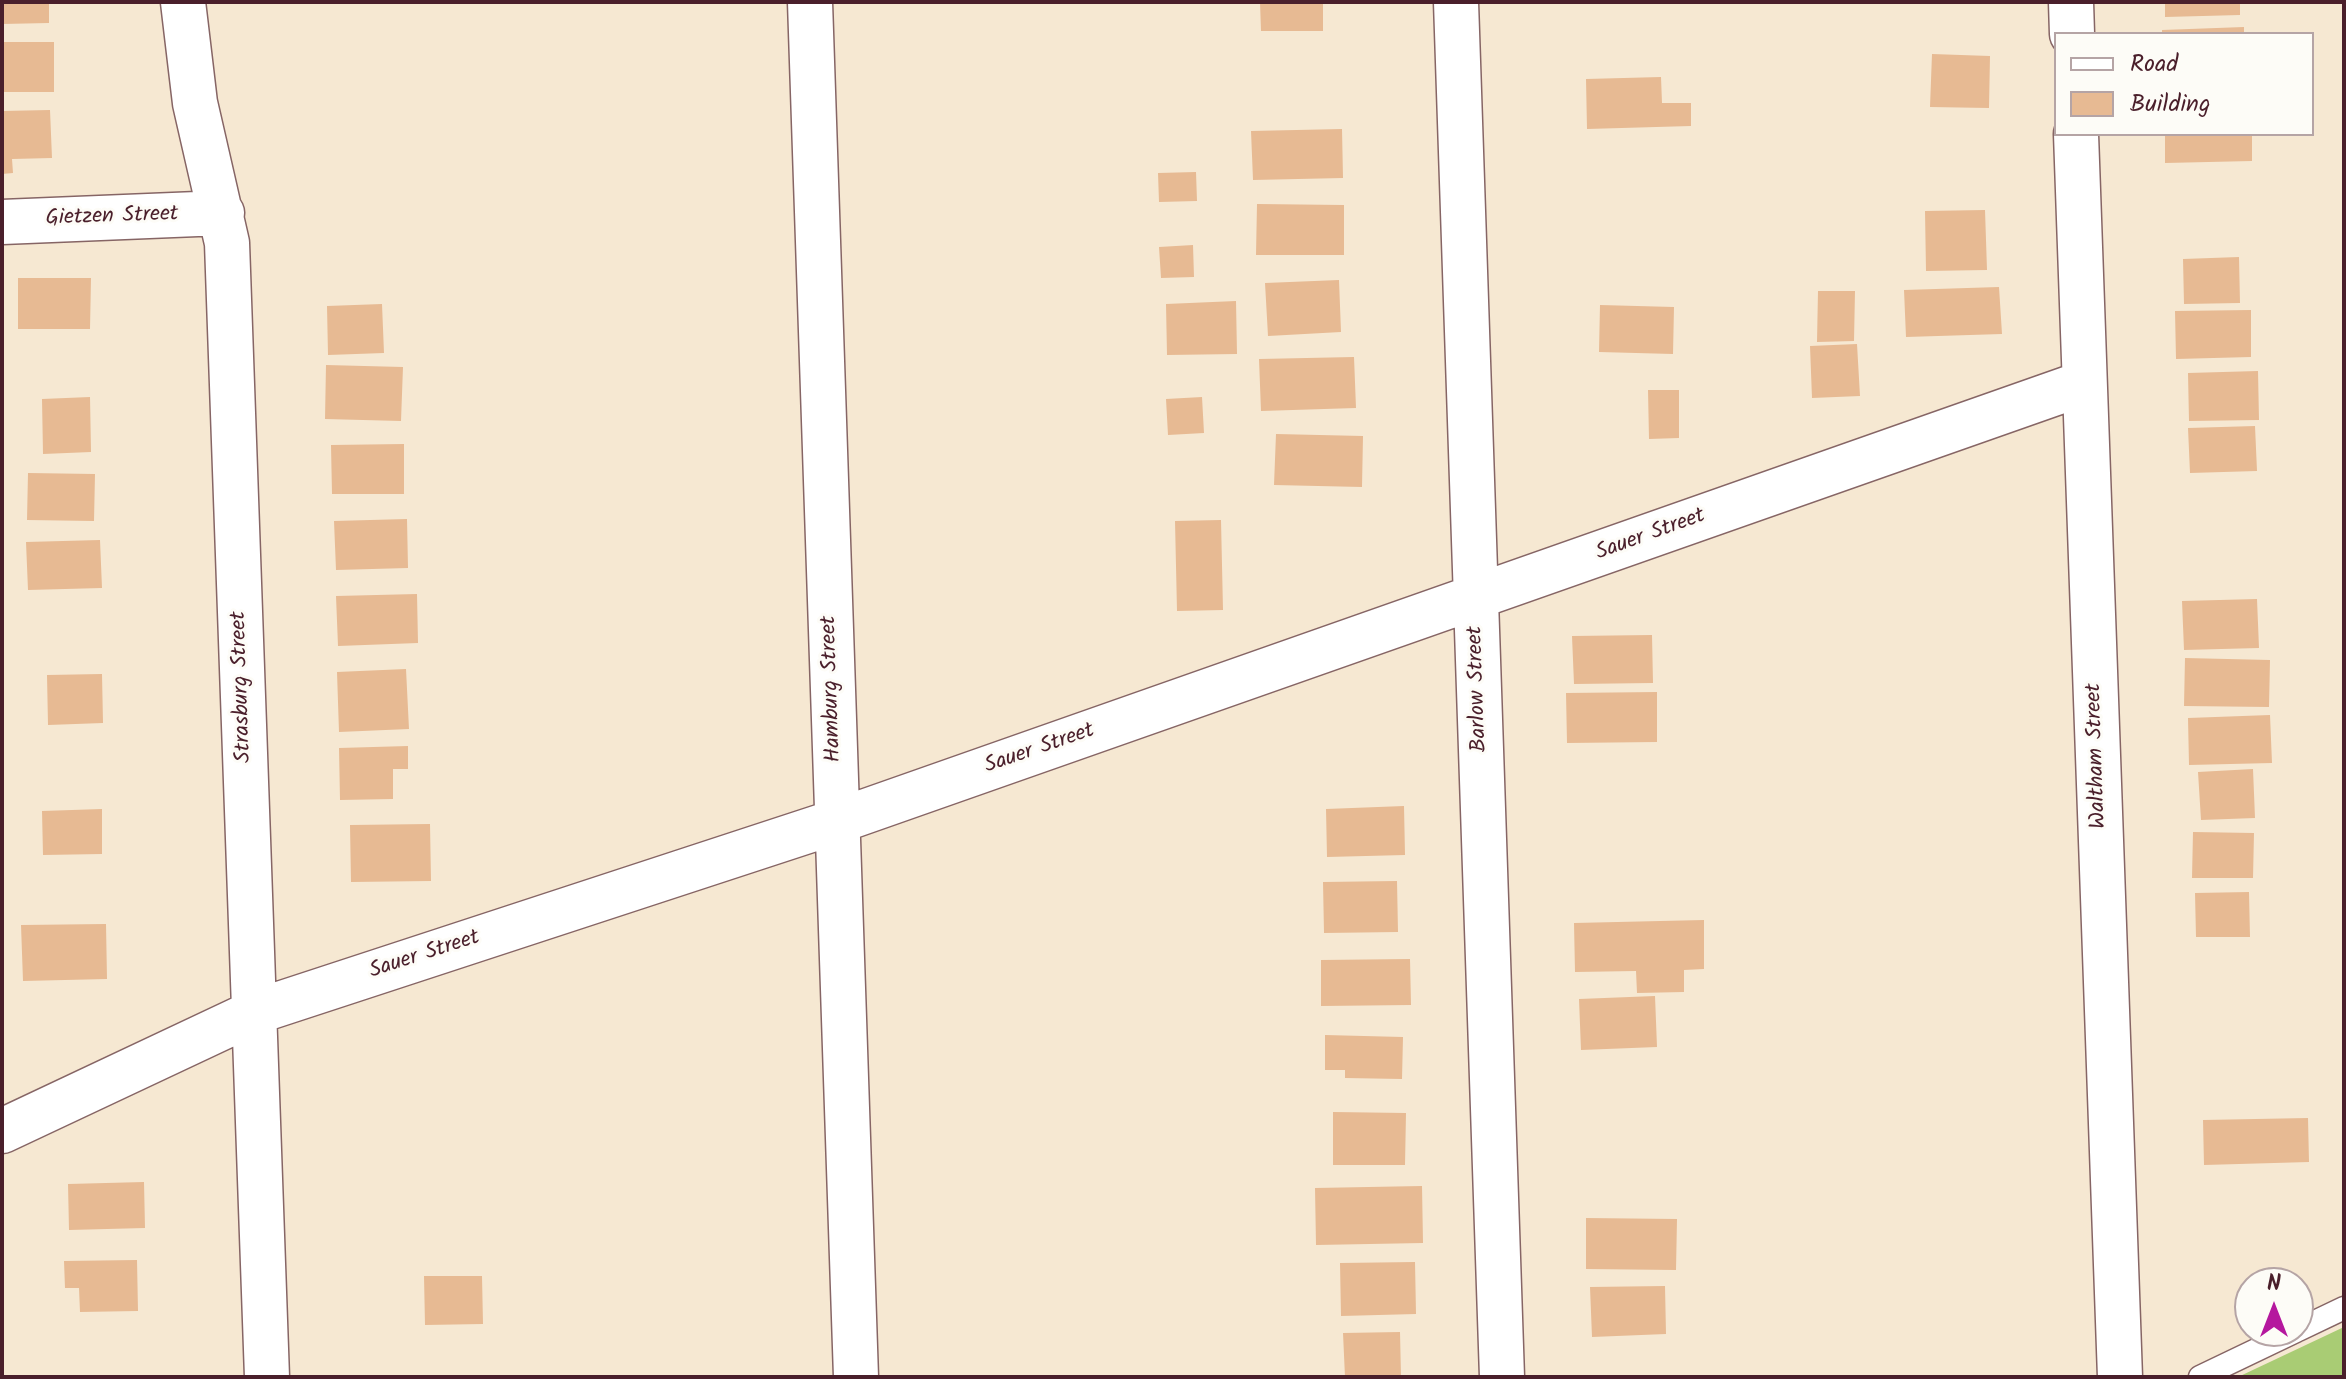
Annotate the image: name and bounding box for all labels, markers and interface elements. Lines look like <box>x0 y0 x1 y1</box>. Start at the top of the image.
legend <box>2054 32 2314 136</box>
text: Road <box>2130 45 2178 84</box>
text: Building <box>2130 85 2210 124</box>
street label: Gietzen Street <box>45 202 179 234</box>
street label: Sauer Street <box>1593 504 1709 568</box>
street label: Strasburg Street <box>227 611 259 763</box>
street label: Hamburg Street <box>817 615 849 763</box>
street label: Barlow Street <box>1464 625 1494 753</box>
street label: Waltham Street <box>2082 683 2114 829</box>
street label: Sauer Street <box>982 719 1098 781</box>
street label: Sauer Street <box>367 926 483 986</box>
north arrow <box>2234 1267 2314 1347</box>
text: N <box>2267 1267 2281 1302</box>

